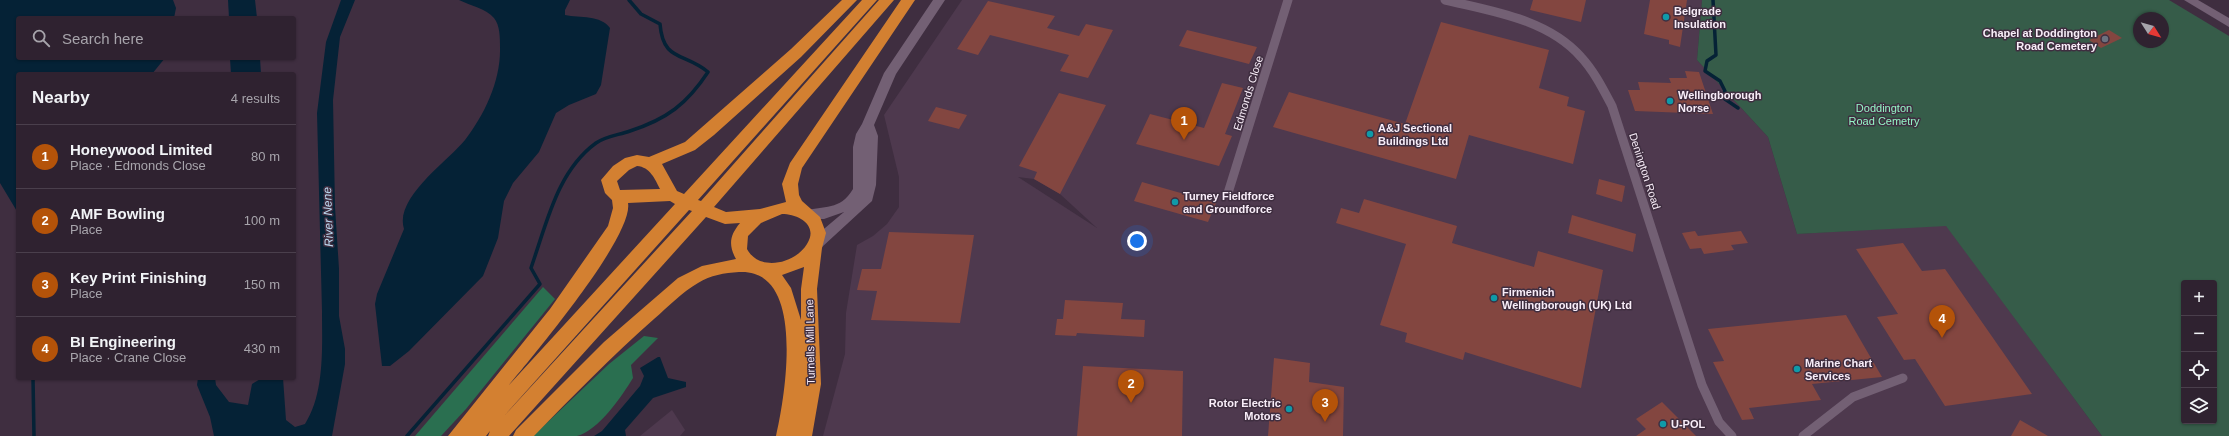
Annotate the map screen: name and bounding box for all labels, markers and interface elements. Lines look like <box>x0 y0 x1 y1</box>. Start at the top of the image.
place label: Belgrade Insulation <box>1674 5 1726 30</box>
marker: Belgrade Insulation <box>1661 12 1671 22</box>
north arrow <box>2133 12 2169 48</box>
search box <box>16 16 296 60</box>
icon: search <box>30 27 52 49</box>
place label: Chapel at Doddington Road Cemetery <box>1983 27 2098 52</box>
text: Search here <box>62 30 144 47</box>
marker: Chapel at Doddington Road Cemetery <box>2100 34 2110 44</box>
street label: Edmonds Close <box>1231 54 1265 132</box>
text: Nearby <box>32 88 90 107</box>
place label: Wellingborough Norse <box>1678 89 1762 114</box>
text: 4 results <box>231 91 280 106</box>
marker: Wellingborough Norse <box>1665 96 1675 106</box>
park label: Doddington Road Cemetry <box>1849 102 1920 127</box>
pin: 1 <box>1171 107 1197 140</box>
place label: A&J Sectional Buildings Ltd <box>1378 122 1452 147</box>
marker: A&J Sectional Buildings Ltd <box>1365 129 1375 139</box>
street label: Denington Road <box>1627 131 1663 211</box>
text: Honeywood Limited <box>70 141 213 158</box>
text: 1 <box>41 149 49 164</box>
text: 80 m <box>251 149 280 164</box>
text: Place · Edmonds Close <box>70 158 206 173</box>
water label: River Nene <box>320 186 336 247</box>
place label: Turney Fieldforce and Groundforce <box>1183 190 1274 215</box>
marker: Turney Fieldforce and Groundforce <box>1170 197 1180 207</box>
text: AMF Bowling <box>70 205 165 222</box>
text: 2 <box>41 213 49 228</box>
text: 100 m <box>244 213 280 228</box>
text: Place <box>70 222 103 237</box>
your location <box>1127 231 1147 251</box>
text: Key Print Finishing <box>70 269 207 286</box>
text: 3 <box>41 277 49 292</box>
text: 150 m <box>244 277 280 292</box>
map controls <box>2181 280 2217 424</box>
button: + <box>2181 280 2217 316</box>
text: Place <box>70 286 103 301</box>
place label: Firmenich Wellingborough (UK) Ltd <box>1502 286 1632 311</box>
marker: Firmenich Wellingborough (UK) Ltd <box>1489 293 1499 303</box>
street label: Turnells Mill Lane <box>803 299 817 385</box>
pin: 4 <box>1929 305 1955 338</box>
button: − <box>2181 316 2217 352</box>
text: BI Engineering <box>70 333 176 350</box>
text: 4 <box>41 341 49 356</box>
text: 430 m <box>244 341 280 356</box>
text: Place · Crane Close <box>70 350 186 365</box>
button: locate <box>2181 352 2217 388</box>
place label: Marine Chart Services <box>1805 357 1873 382</box>
marker: Marine Chart Services <box>1792 364 1802 374</box>
pin: 2 <box>1118 370 1144 403</box>
button: layers <box>2181 388 2217 424</box>
pin: 3 <box>1312 389 1338 422</box>
place label: Rotor Electric Motors <box>1209 397 1281 422</box>
marker: Rotor Electric Motors <box>1284 404 1294 414</box>
place label: U-POL <box>1671 418 1706 430</box>
marker: U-POL <box>1658 419 1668 429</box>

